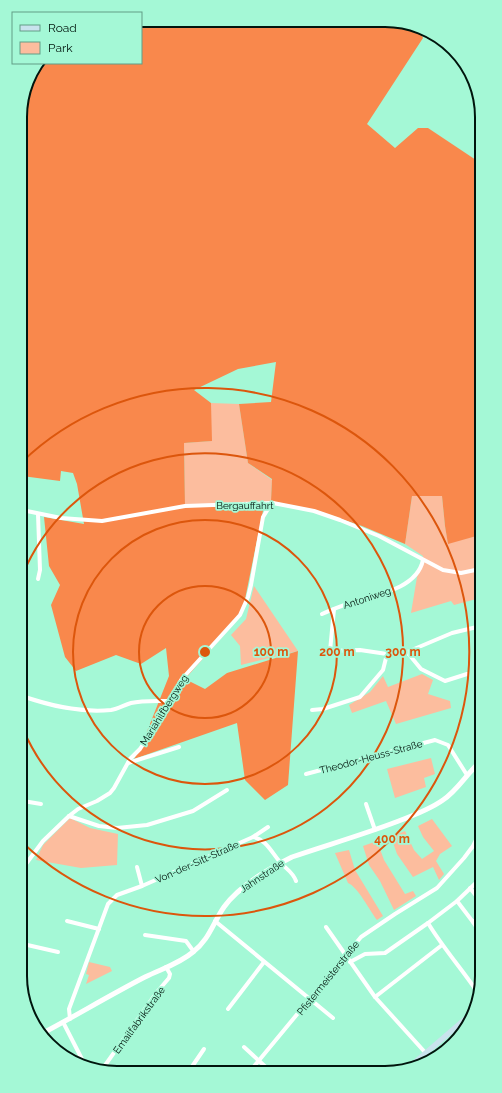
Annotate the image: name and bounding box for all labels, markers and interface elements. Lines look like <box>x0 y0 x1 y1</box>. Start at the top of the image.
legend <box>12 12 142 64</box>
text: Road <box>48 21 77 35</box>
text: Park <box>48 41 73 55</box>
street label: Bergauffahrt <box>216 500 274 511</box>
street label: Antoniweg <box>342 585 392 611</box>
centre of rings <box>198 645 212 659</box>
text: 100 m <box>254 645 288 659</box>
text: 200 m <box>319 645 355 659</box>
text: 300 m <box>385 645 421 659</box>
street label: Mariahilfbergweg <box>138 673 190 747</box>
street label: Theodor-Heuss-Straße <box>318 738 424 776</box>
text: 400 m <box>374 832 410 846</box>
street label: Von-der-Sitt-Straße <box>153 839 241 885</box>
street label: Jahnstraße <box>238 857 286 895</box>
street label: Pfistermeisterstraße <box>295 939 361 1017</box>
street label: Emailfabrikstraße <box>111 984 167 1056</box>

